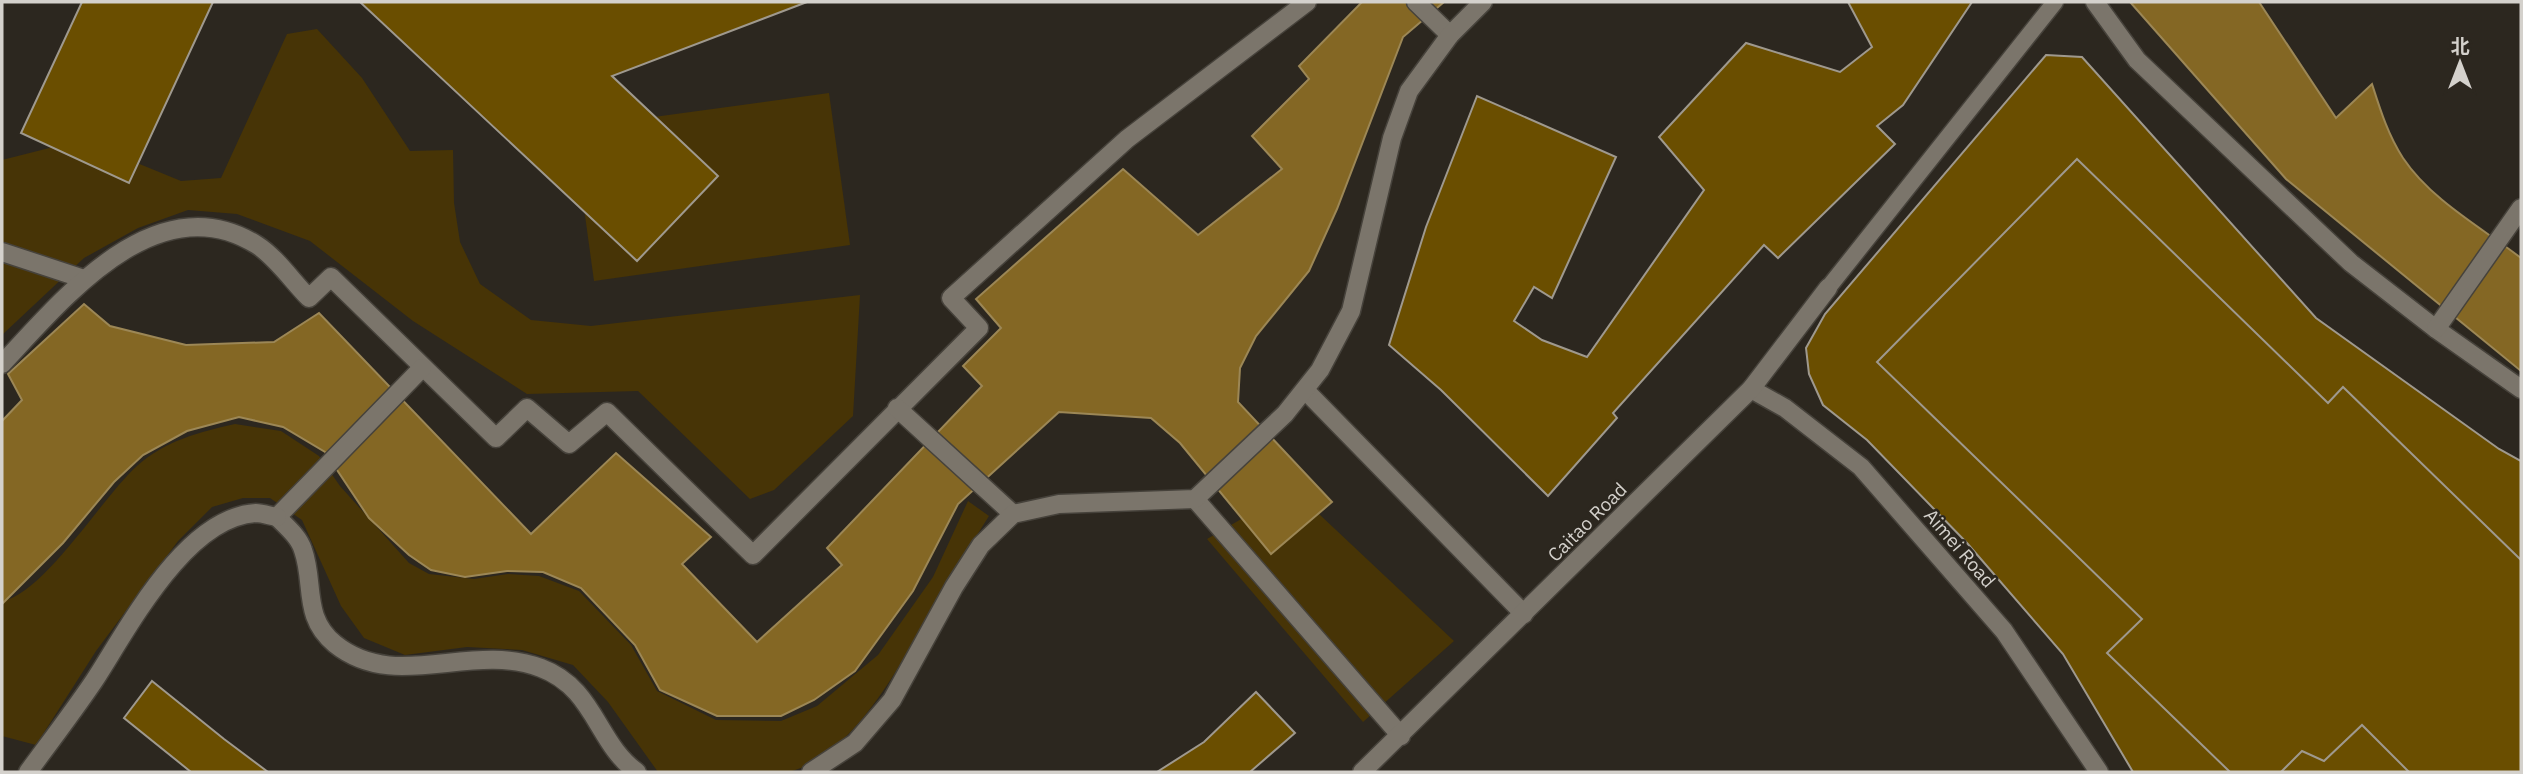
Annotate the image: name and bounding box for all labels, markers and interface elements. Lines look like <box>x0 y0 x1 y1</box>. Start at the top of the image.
north arrow <box>2425 28 2495 98</box>
text: 北 <box>2450 34 2470 58</box>
street label: Caitao Road <box>1542 477 1632 567</box>
street label: Aimei Road <box>1919 504 2001 592</box>

